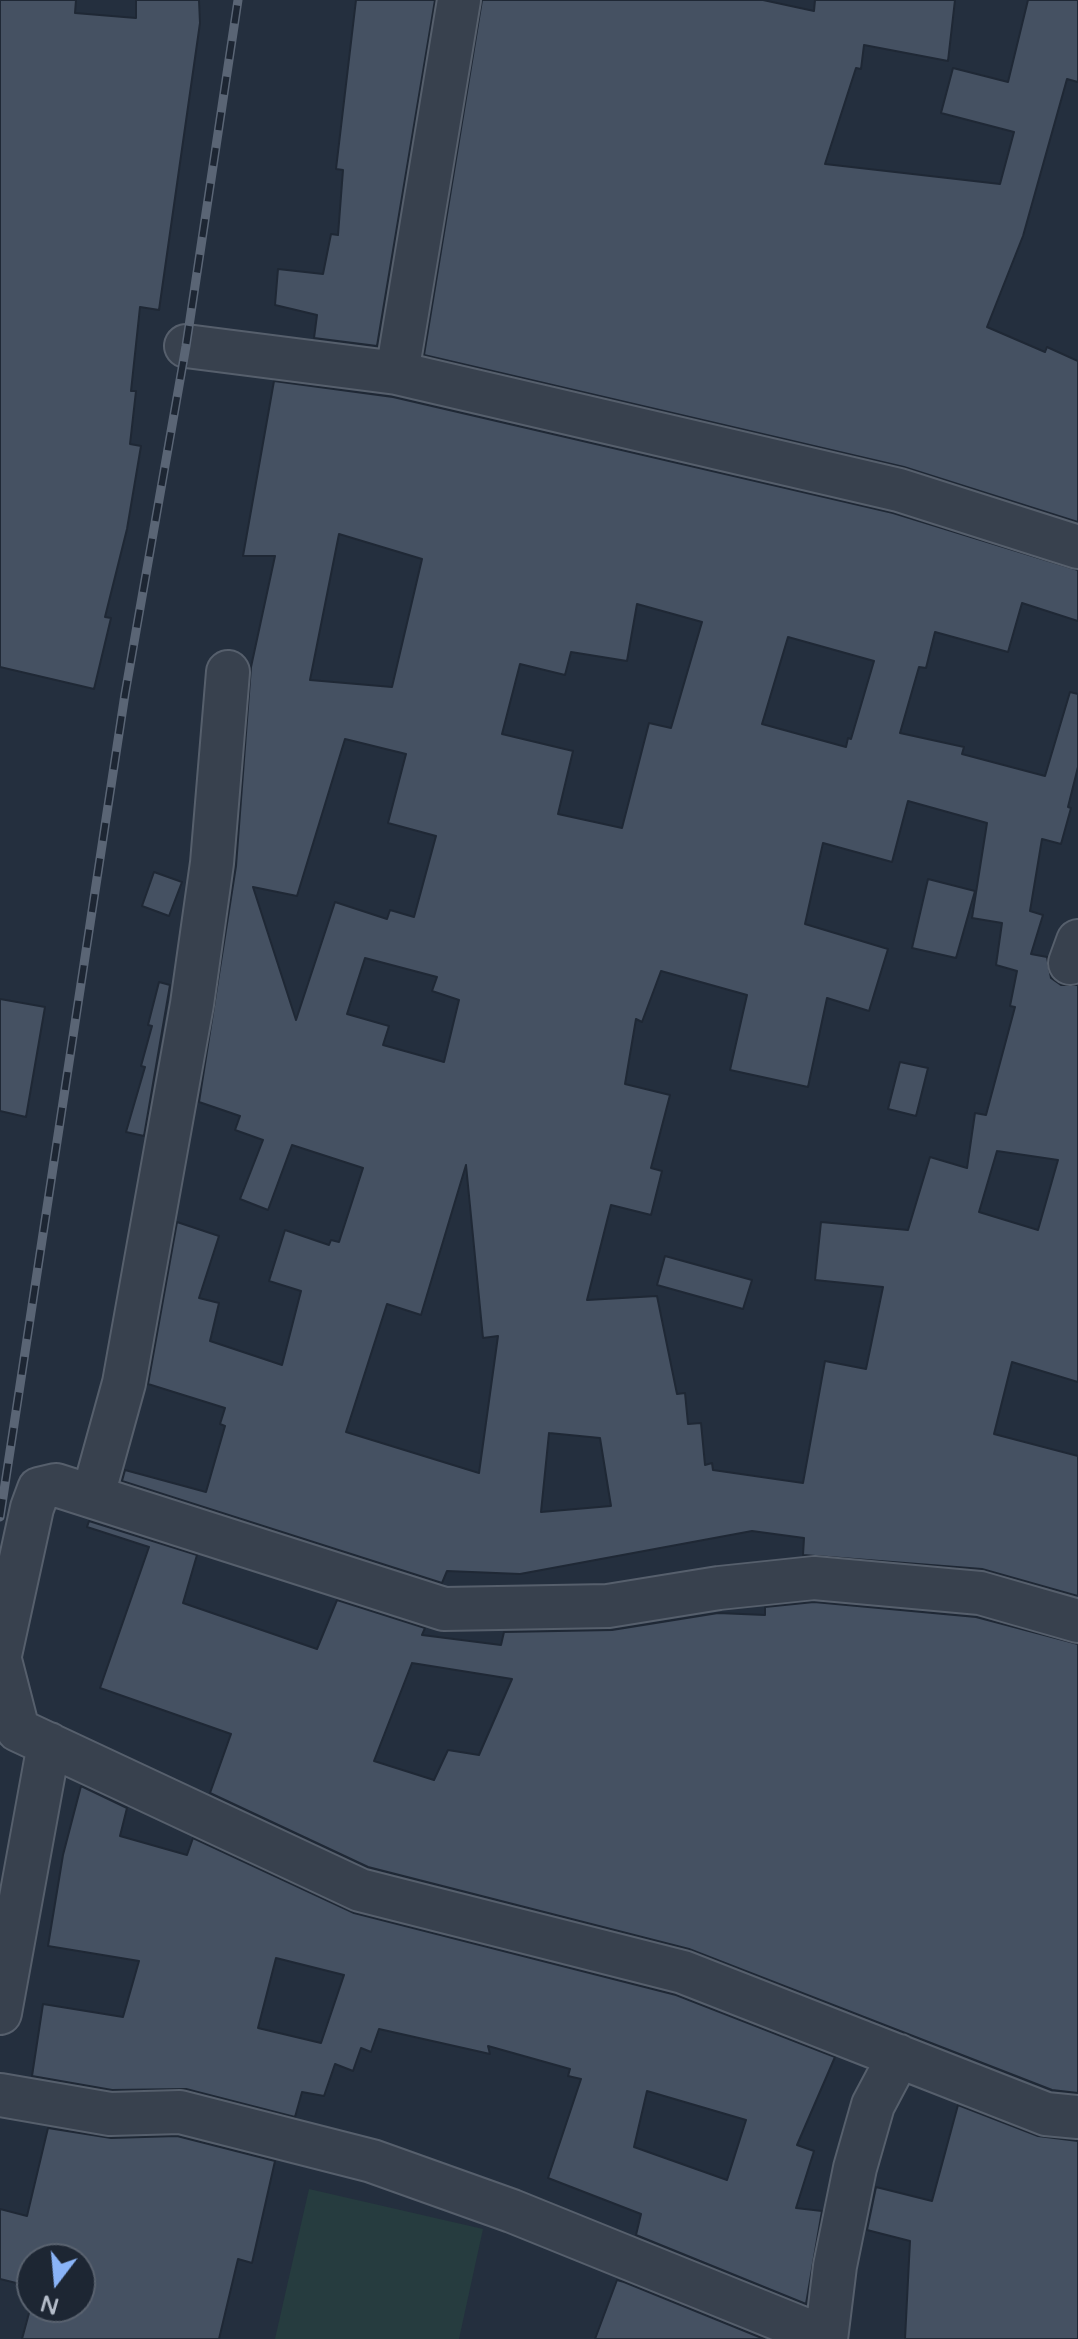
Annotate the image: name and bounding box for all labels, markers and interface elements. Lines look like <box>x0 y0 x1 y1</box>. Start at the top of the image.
north arrow <box>16 2243 96 2323</box>
text: N <box>38 2289 62 2319</box>

